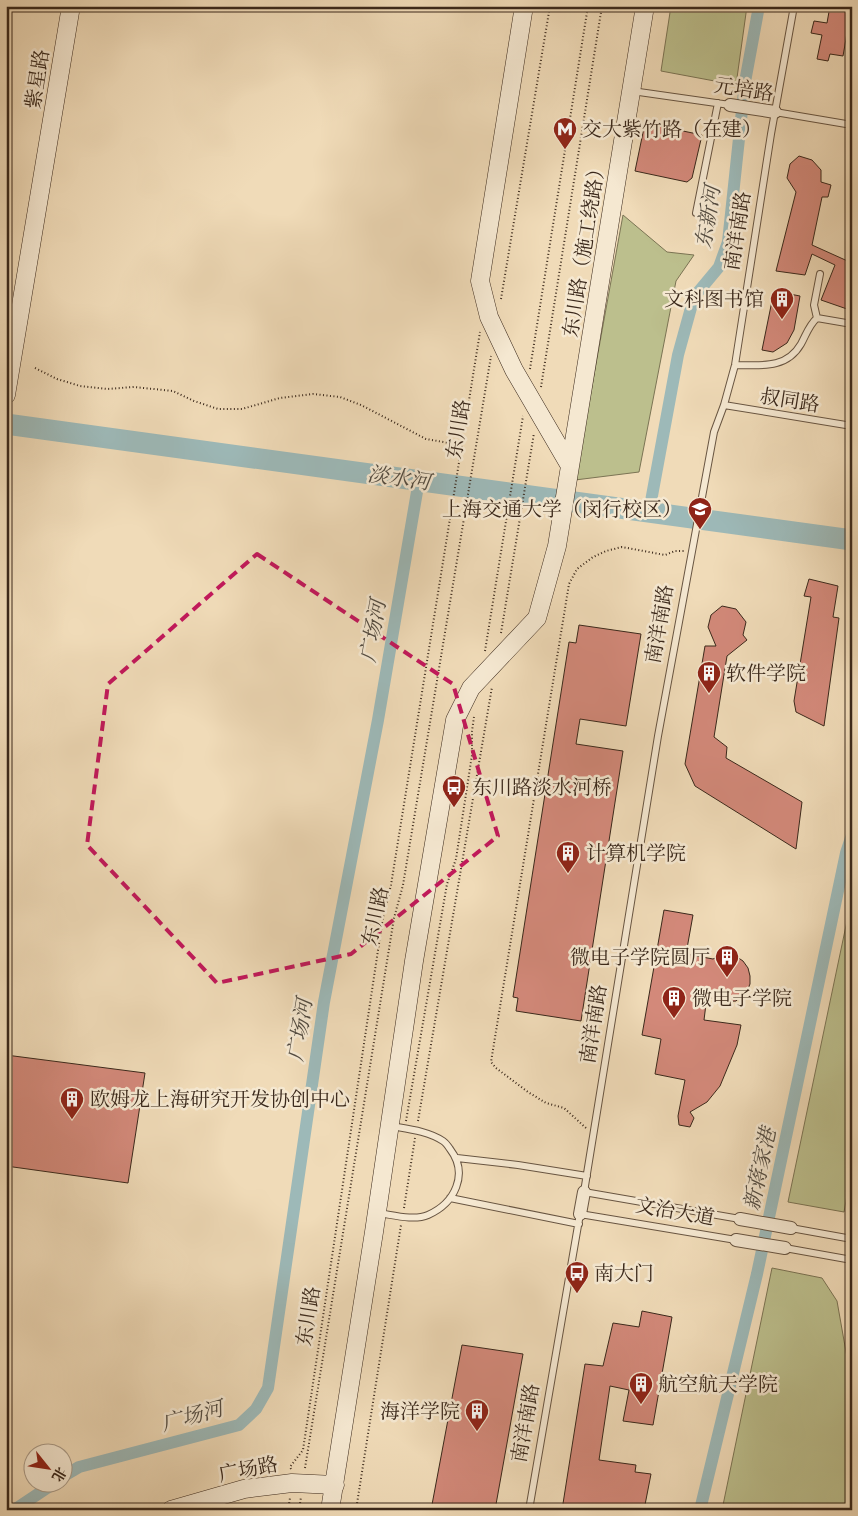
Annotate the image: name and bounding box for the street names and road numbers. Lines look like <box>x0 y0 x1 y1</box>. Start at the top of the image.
street label: 紫星路 <box>20 47 54 111</box>
street label: 元培路 <box>712 72 776 106</box>
street label: 东川路（施工绕路） <box>558 157 610 339</box>
street label: 南洋南路 <box>719 190 755 272</box>
street label: 叔同路 <box>758 383 822 417</box>
street label: 东川路 <box>441 397 475 461</box>
street label: 南洋南路 <box>640 583 678 665</box>
street label: 东川路 <box>357 884 393 948</box>
street label: 南洋南路 <box>575 983 611 1065</box>
street label: 文治大道 <box>634 1192 716 1230</box>
street label: 东川路 <box>291 1284 325 1348</box>
street label: 南洋南路 <box>506 1382 544 1464</box>
street label: 广场路 <box>216 1451 280 1487</box>

